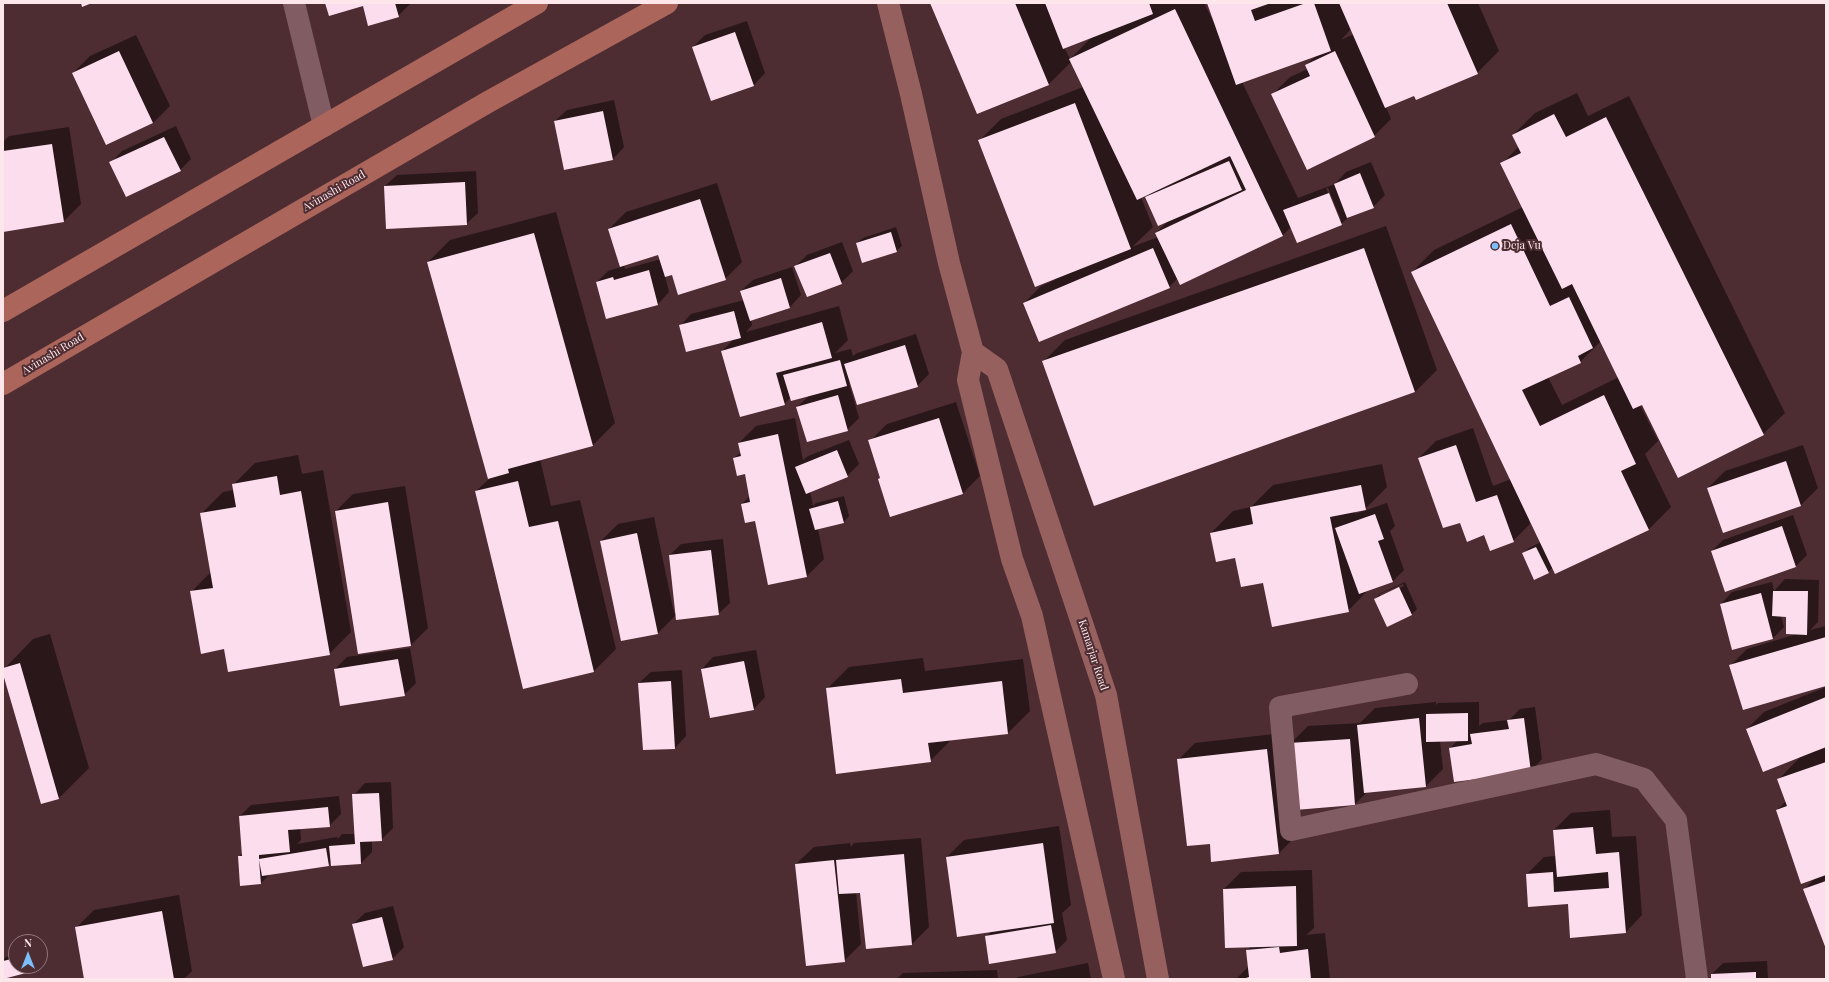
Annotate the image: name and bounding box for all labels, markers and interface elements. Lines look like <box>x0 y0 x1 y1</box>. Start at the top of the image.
street label: Avinashi Road <box>300 168 368 214</box>
place label: Deja Vu <box>1503 239 1541 253</box>
marker: Deja Vu <box>1490 241 1500 251</box>
street label: Avinashi Road <box>20 330 86 378</box>
street label: Kamarjar Road <box>1075 618 1111 692</box>
north arrow <box>8 934 48 974</box>
text: N <box>24 935 32 950</box>

